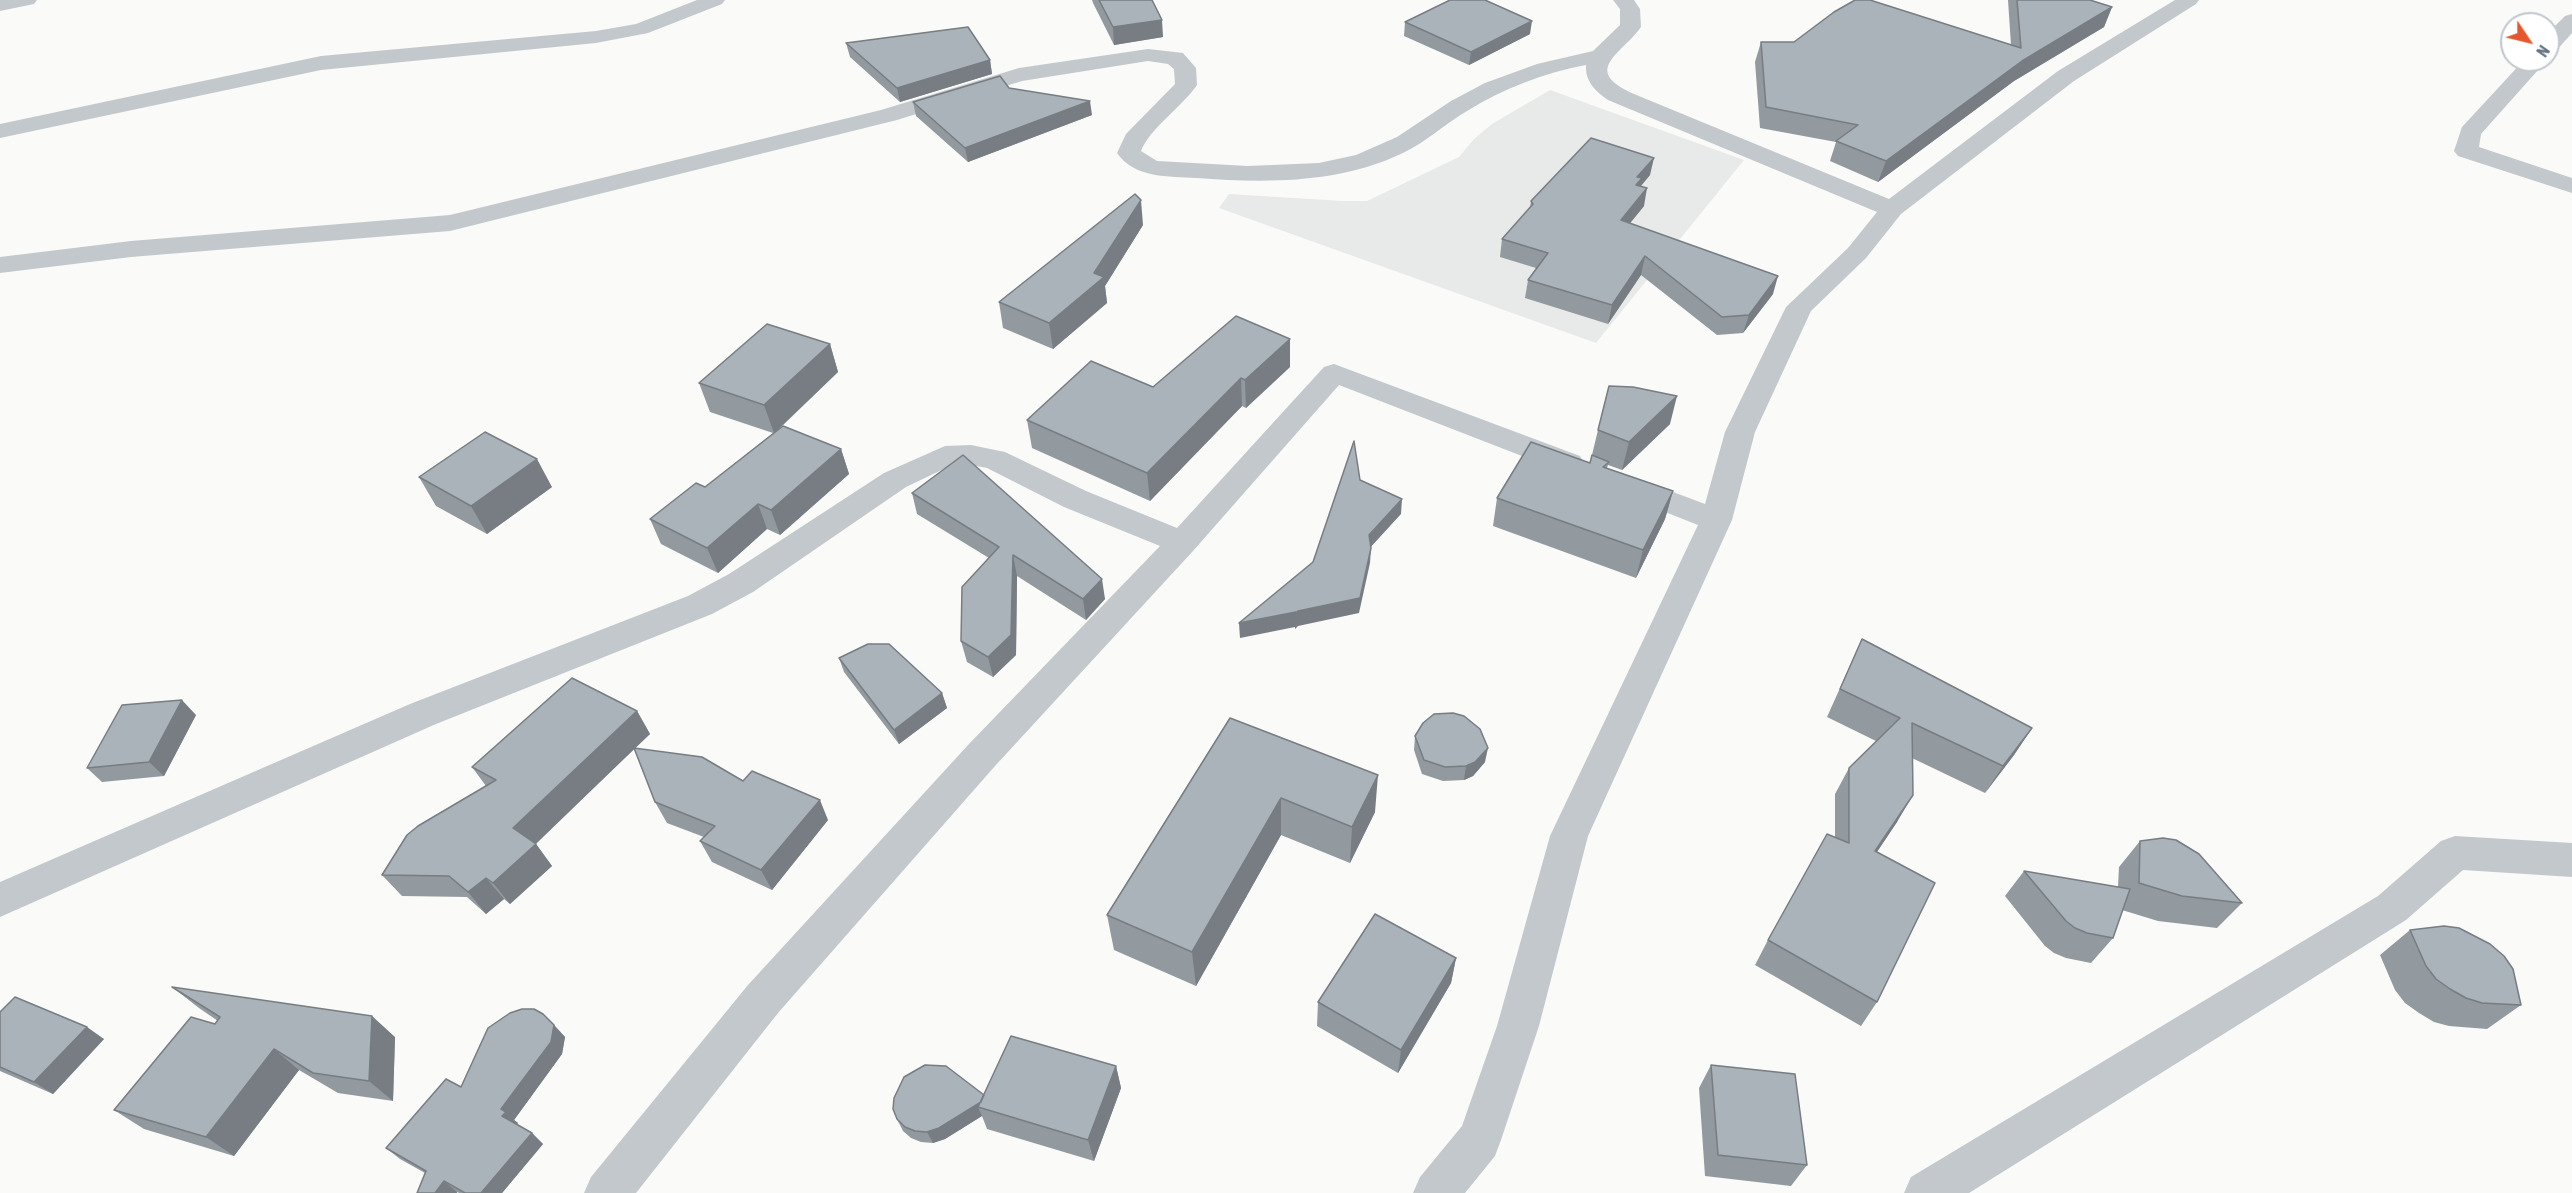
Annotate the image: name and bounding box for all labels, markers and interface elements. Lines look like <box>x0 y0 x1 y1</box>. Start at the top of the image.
north arrow <box>2500 12 2560 72</box>
text: N <box>2533 42 2553 60</box>

